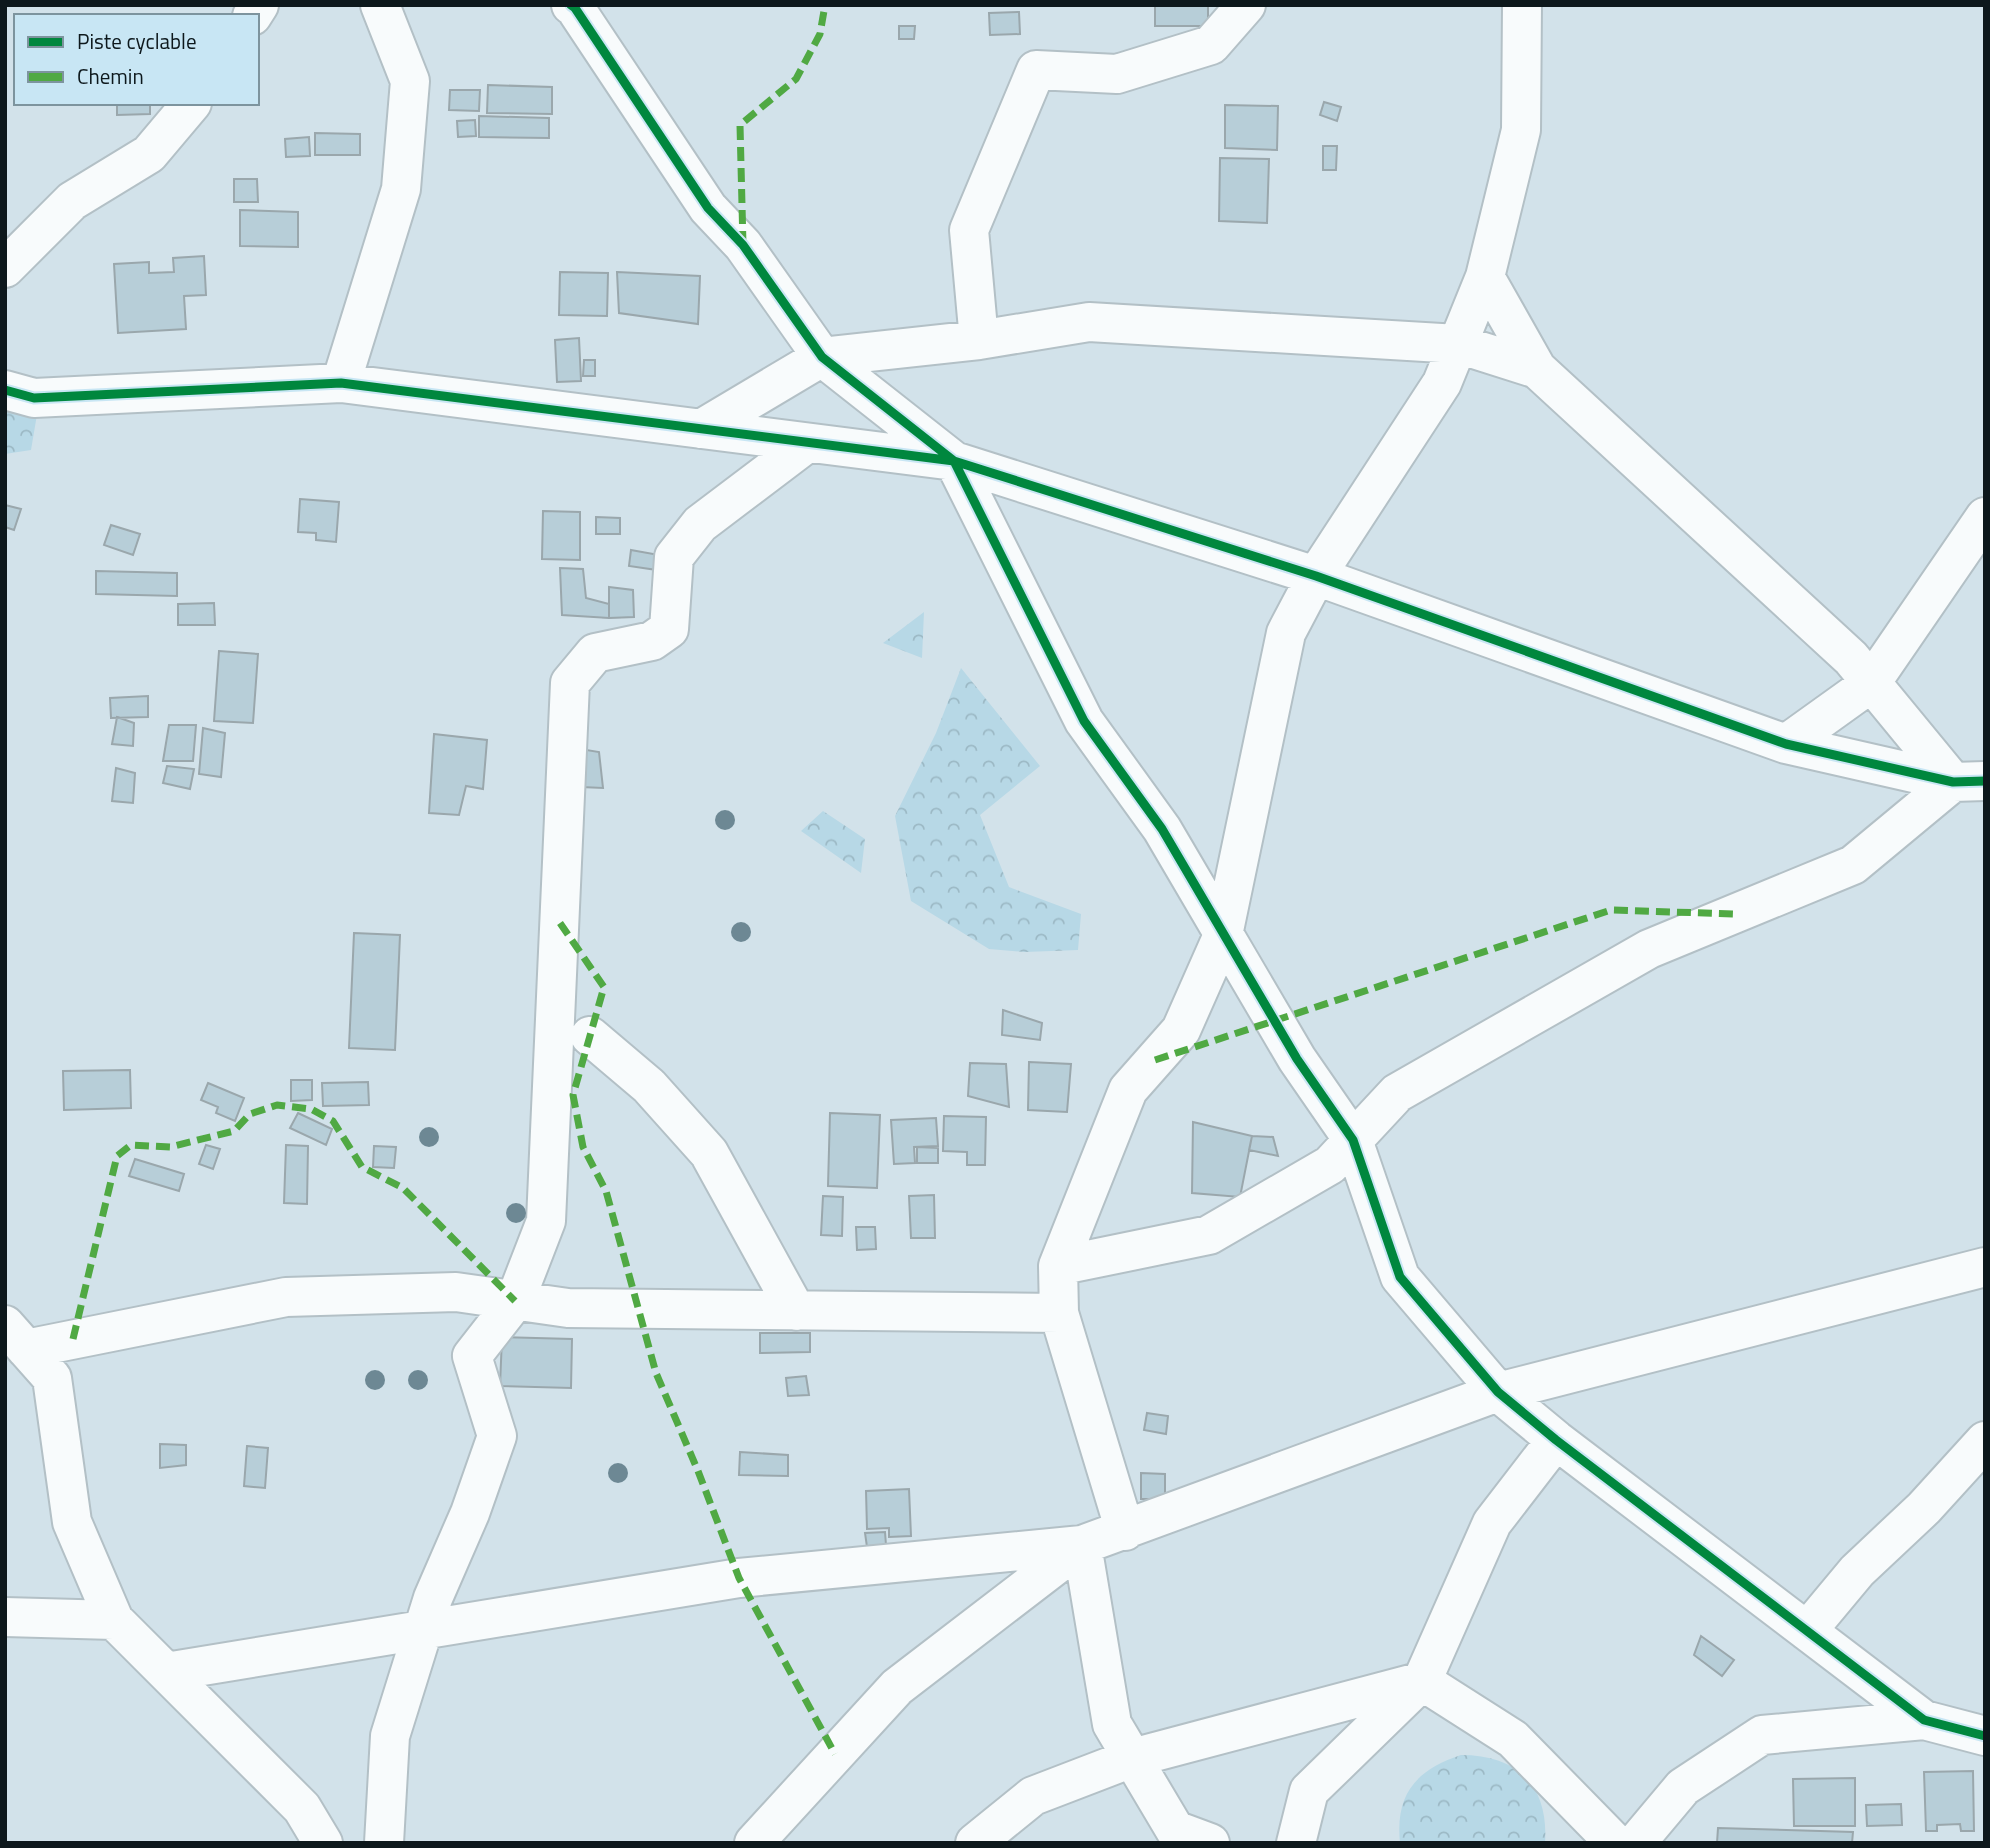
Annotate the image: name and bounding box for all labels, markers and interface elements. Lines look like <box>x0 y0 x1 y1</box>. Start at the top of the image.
legend <box>14 14 259 105</box>
text: Piste cyclable <box>77 25 197 57</box>
text: Chemin <box>77 60 144 92</box>

